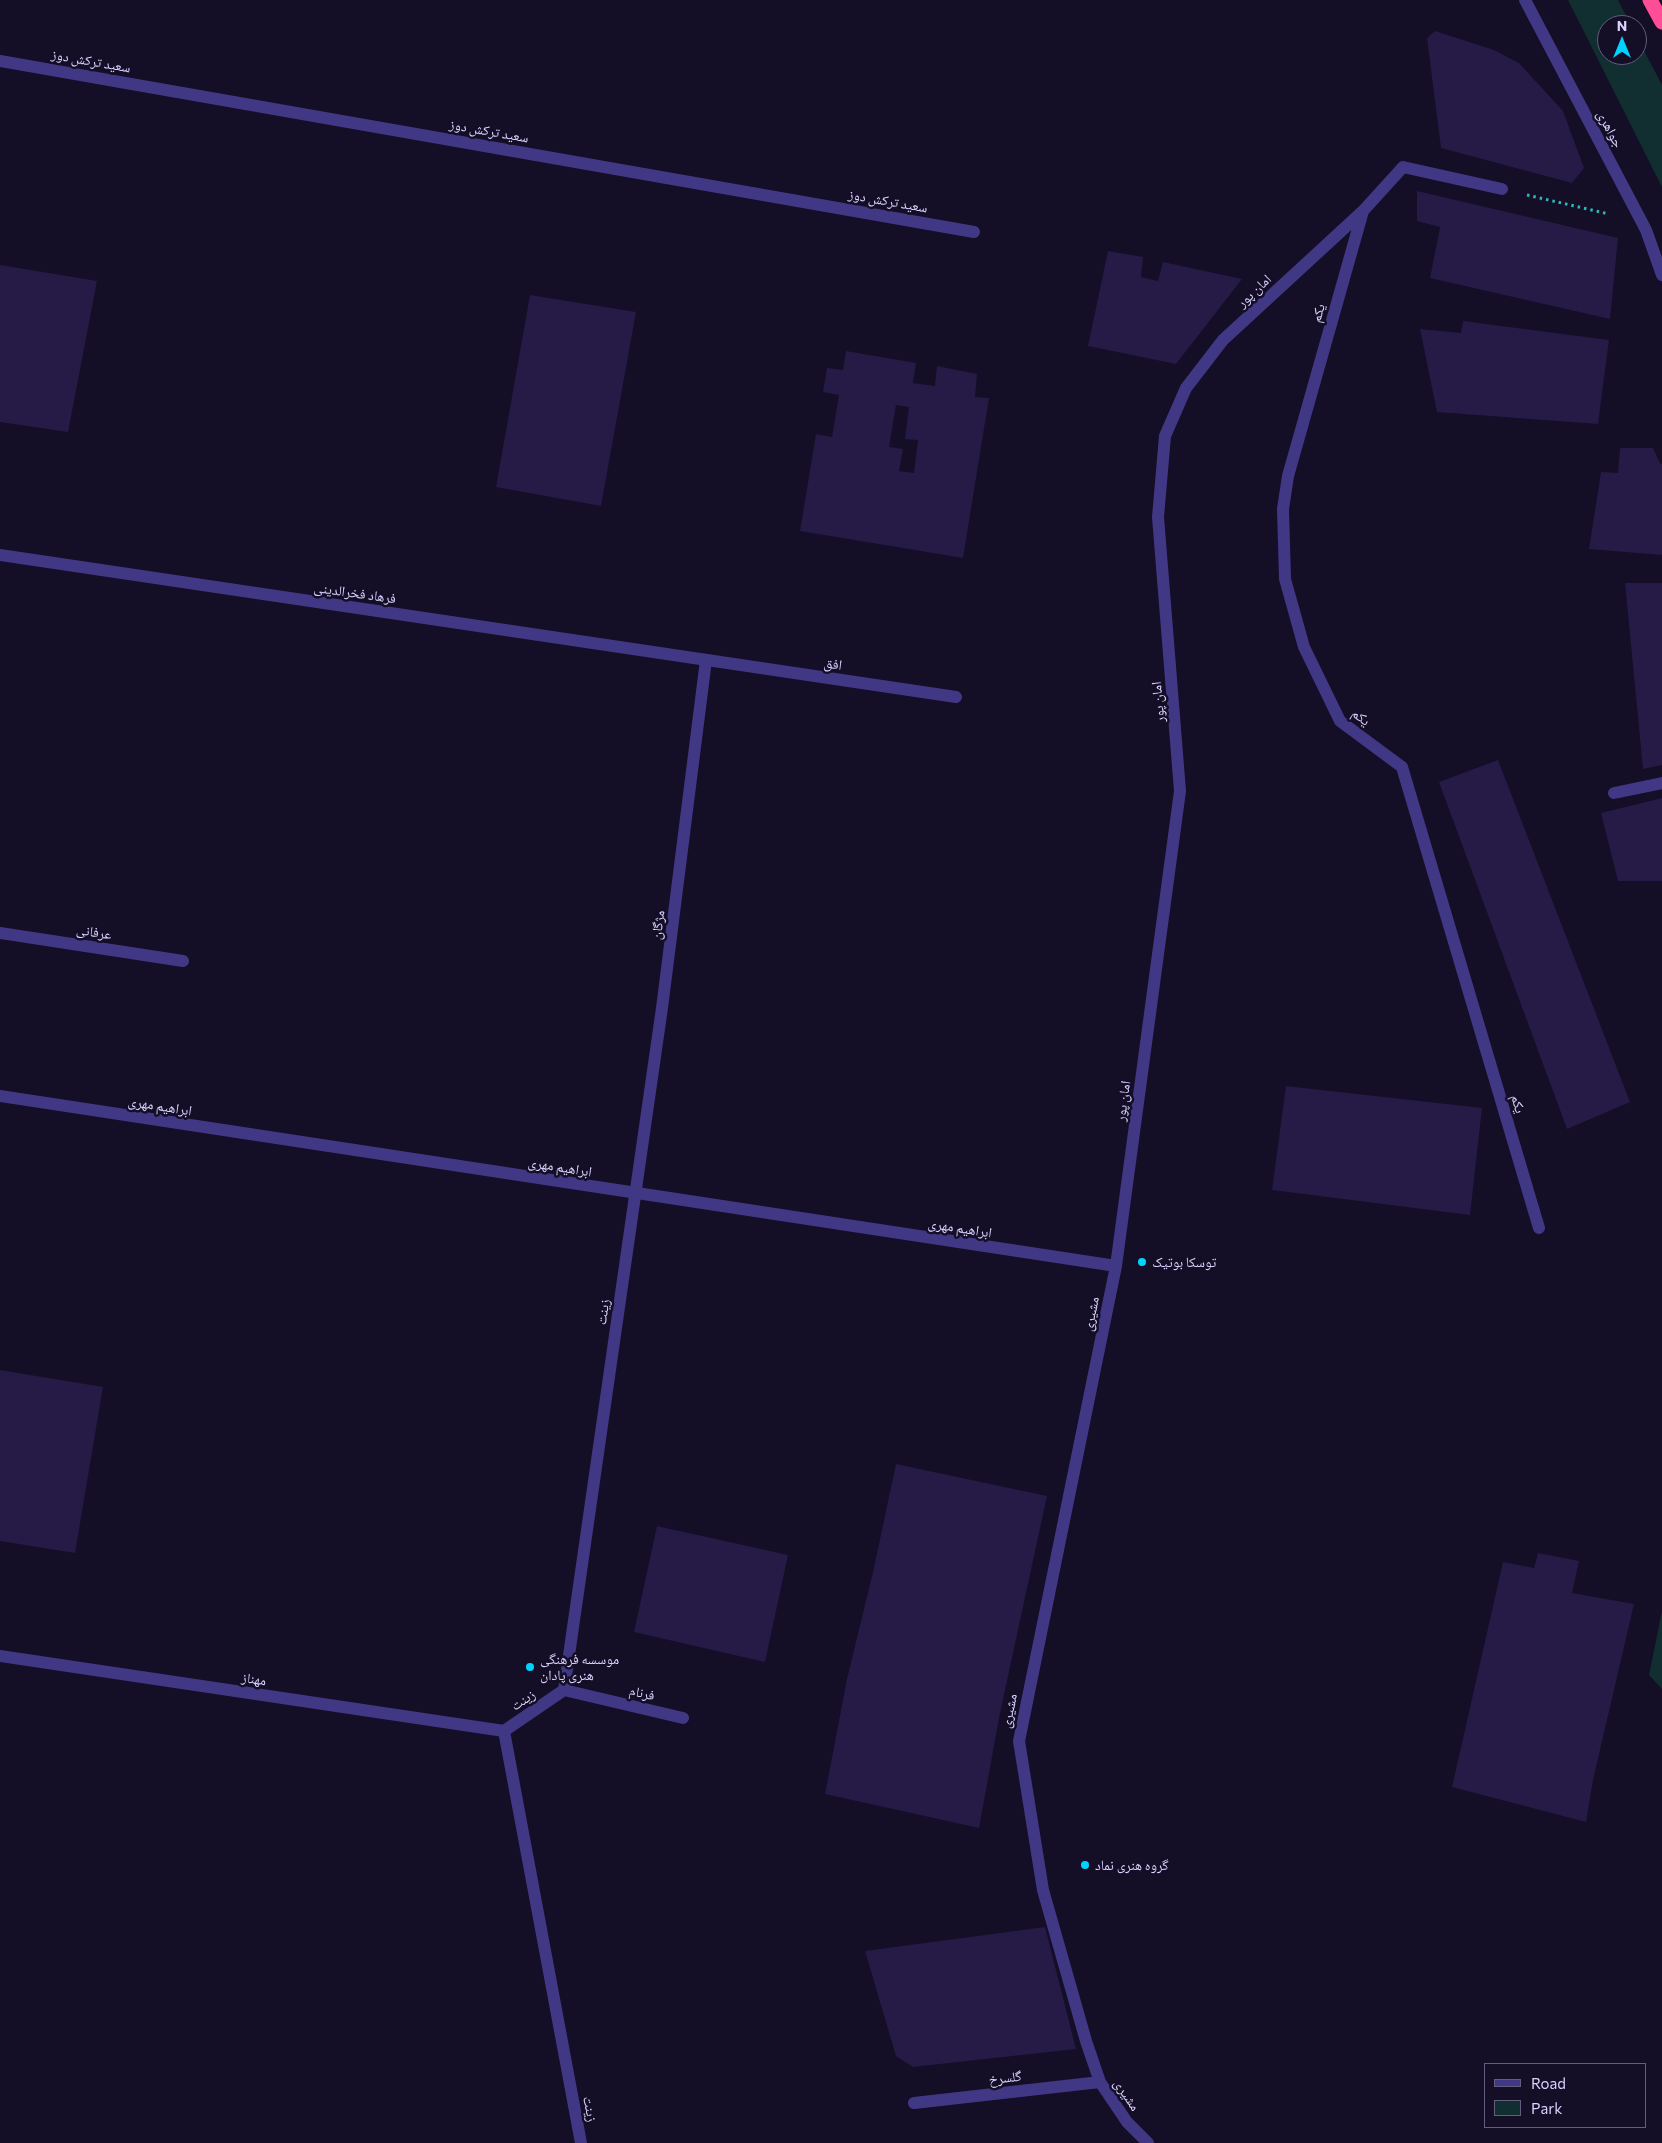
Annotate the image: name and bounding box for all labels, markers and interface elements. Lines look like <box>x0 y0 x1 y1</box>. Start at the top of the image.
north arrow <box>1597 15 1647 65</box>
text: N <box>1617 17 1627 34</box>
street label: سعید ترکش دوز <box>50 46 132 76</box>
street label: جواهری <box>1593 107 1627 151</box>
street label: سعید ترکش دوز <box>448 116 530 146</box>
street label: سعید ترکش دوز <box>847 186 929 216</box>
street label: امان پور <box>1233 271 1275 311</box>
street label: یکم <box>1307 302 1329 324</box>
street label: فرهاد فخرالدینی <box>313 579 397 607</box>
street label: افق <box>823 654 843 674</box>
street label: امان پور <box>1148 681 1168 723</box>
street label: یکم <box>1348 705 1374 729</box>
street label: مژگان <box>648 909 668 941</box>
street label: عرفانی <box>75 921 113 943</box>
street label: امان پور <box>1112 1080 1134 1122</box>
street label: ابراهیم مهری <box>127 1093 193 1119</box>
street label: یکم <box>1507 1093 1529 1115</box>
street label: ابراهیم مهری <box>527 1154 593 1180</box>
street label: ابراهیم مهری <box>927 1215 993 1241</box>
place label: توسکا بوتیک <box>1152 1254 1216 1270</box>
marker: توسکا بوتیک <box>1136 1256 1148 1268</box>
street label: مشیری <box>1079 1295 1103 1333</box>
street label: زینت <box>593 1298 613 1326</box>
place label: موسسه فرهنگی هنری پادان <box>540 1651 619 1684</box>
marker: موسسه فرهنگی هنری پادان <box>524 1661 536 1673</box>
street label: مهناز <box>241 1669 267 1689</box>
street label: فرنام <box>628 1682 656 1704</box>
street label: زینت <box>508 1686 538 1714</box>
street label: مشیری <box>997 1692 1021 1730</box>
place label: گروه هنری نماد <box>1095 1857 1169 1873</box>
marker: گروه هنری نماد <box>1079 1859 1091 1871</box>
legend <box>1484 2063 1647 2128</box>
street label: گلسرخ <box>988 2068 1022 2088</box>
text: Road <box>1531 2074 1566 2092</box>
street label: مشیری <box>1110 2076 1144 2114</box>
street label: زینت <box>579 2095 601 2123</box>
text: Park <box>1531 2099 1562 2117</box>

